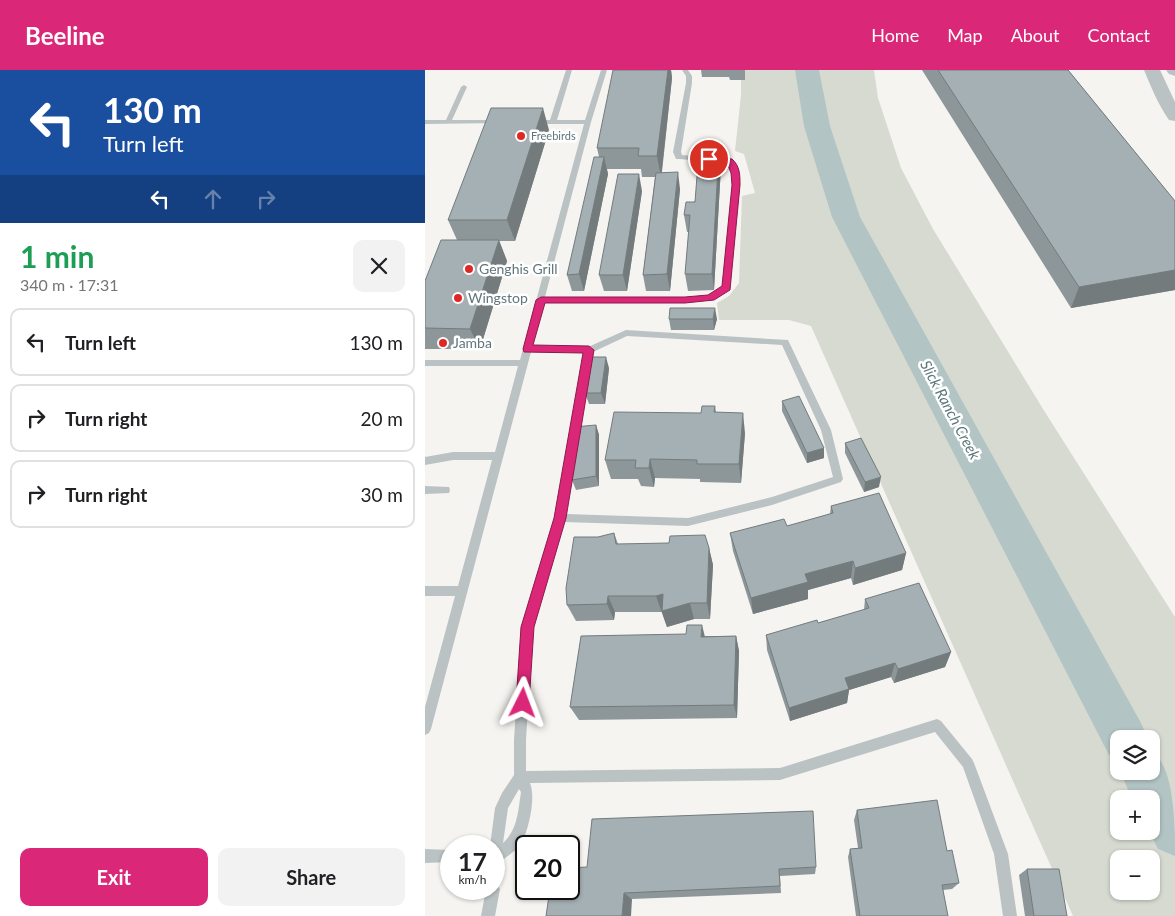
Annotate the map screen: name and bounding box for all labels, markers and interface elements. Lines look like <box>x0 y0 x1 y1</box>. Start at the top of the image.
text: Beeline <box>25 21 105 50</box>
text: Home <box>871 24 919 46</box>
text: Map <box>947 24 983 46</box>
text: About <box>1011 24 1060 46</box>
text: Contact <box>1088 24 1150 46</box>
text: 130 m <box>103 88 202 130</box>
icon: left <box>20 90 85 155</box>
place label: Freebirds <box>531 129 576 142</box>
text: Turn left <box>103 130 184 157</box>
marker: Freebirds <box>515 130 527 142</box>
pin <box>688 138 730 180</box>
icon: arrive <box>695 145 723 173</box>
icon: left <box>146 185 174 213</box>
icon: ahead <box>199 185 227 213</box>
icon: right <box>252 185 280 213</box>
text: 1 min <box>20 238 94 274</box>
button: close <box>353 240 405 292</box>
place label: Genghis Grill <box>479 260 558 277</box>
marker: Genghis Grill <box>463 263 475 275</box>
text: 340 m · 17:31 <box>20 275 119 294</box>
place label: Wingstop <box>468 289 528 306</box>
marker: Wingstop <box>452 292 464 304</box>
icon: left <box>22 328 50 356</box>
text: Turn left <box>65 331 136 354</box>
text: 130 m <box>349 331 403 354</box>
place label: Jamba <box>453 334 492 351</box>
marker: Jamba <box>437 337 449 349</box>
water label: Slick Ranch Creek <box>917 357 985 463</box>
icon: right <box>22 404 50 432</box>
text: Turn right <box>65 407 147 430</box>
text: 20 m <box>360 407 403 430</box>
icon: right <box>22 480 50 508</box>
text: Turn right <box>65 483 147 506</box>
text: 30 m <box>360 483 403 506</box>
position arrow <box>496 676 548 728</box>
map controls <box>1110 730 1160 900</box>
button: layers <box>1110 730 1160 780</box>
button: + <box>1110 790 1160 840</box>
speed limit sign: 20 <box>515 835 580 900</box>
text: 17 <box>458 846 487 876</box>
button: Exit <box>20 848 208 906</box>
button: Share <box>218 848 405 906</box>
button: − <box>1110 850 1160 900</box>
text: km/h <box>458 872 487 887</box>

